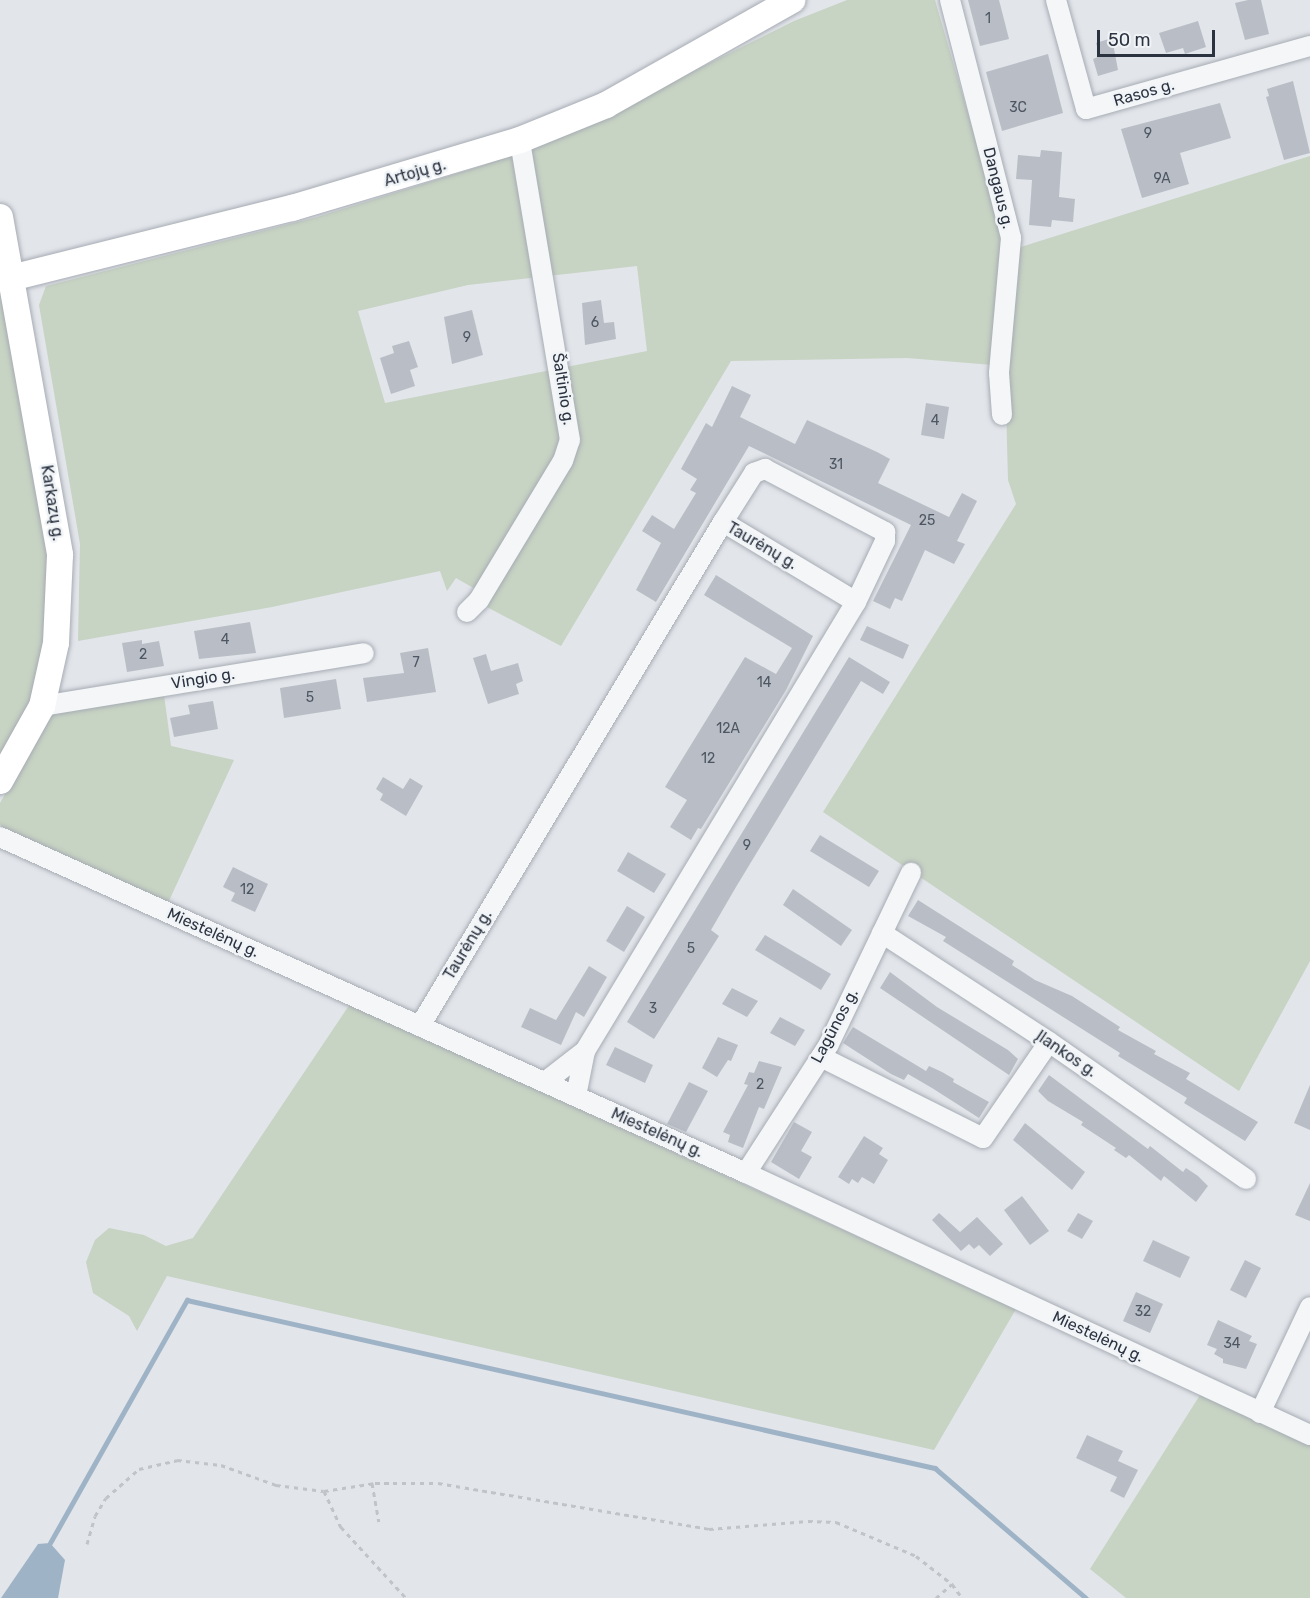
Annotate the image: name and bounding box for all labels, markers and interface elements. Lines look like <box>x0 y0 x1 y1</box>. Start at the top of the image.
house number: 1 <box>985 11 991 27</box>
scale bar <box>1100 18 1218 56</box>
text: 50 m <box>1108 29 1151 51</box>
street label: Rasos g. <box>1111 75 1177 111</box>
house number: 3C <box>1009 100 1027 116</box>
house number: 9 <box>1144 126 1152 142</box>
street label: Dangaus g. <box>979 145 1017 231</box>
street label: Artojų g. <box>382 155 448 191</box>
house number: 9A <box>1153 171 1171 187</box>
house number: 6 <box>591 315 599 331</box>
house number: 9 <box>463 330 471 346</box>
street label: Šaltinio g. <box>548 351 578 427</box>
house number: 4 <box>931 413 939 429</box>
house number: 31 <box>829 457 843 473</box>
street label: Karkazų g. <box>37 464 67 542</box>
house number: 25 <box>919 513 935 529</box>
street label: Taurėnų g. <box>723 518 801 574</box>
house number: 4 <box>221 632 229 648</box>
house number: 2 <box>139 647 147 663</box>
house number: 7 <box>412 655 420 671</box>
street label: Vingio g. <box>170 665 236 693</box>
house number: 14 <box>757 675 771 691</box>
house number: 5 <box>306 690 314 706</box>
house number: 12A <box>716 721 740 737</box>
house number: 12 <box>701 751 715 767</box>
house number: 9 <box>743 838 751 854</box>
house number: 12 <box>240 882 254 898</box>
street label: Miestelėnų g. <box>164 904 262 962</box>
street label: Taurėnų g. <box>440 907 496 983</box>
house number: 5 <box>687 941 695 957</box>
street label: Lagūnos g. <box>807 985 863 1067</box>
house number: 3 <box>649 1001 657 1017</box>
street label: Įlankos g. <box>1032 1027 1100 1081</box>
house number: 2 <box>756 1077 764 1093</box>
street label: Miestelėnų g. <box>608 1104 706 1162</box>
house number: 32 <box>1135 1304 1151 1320</box>
street label: Miestelėnų g. <box>1049 1307 1147 1367</box>
house number: 34 <box>1223 1336 1241 1352</box>

